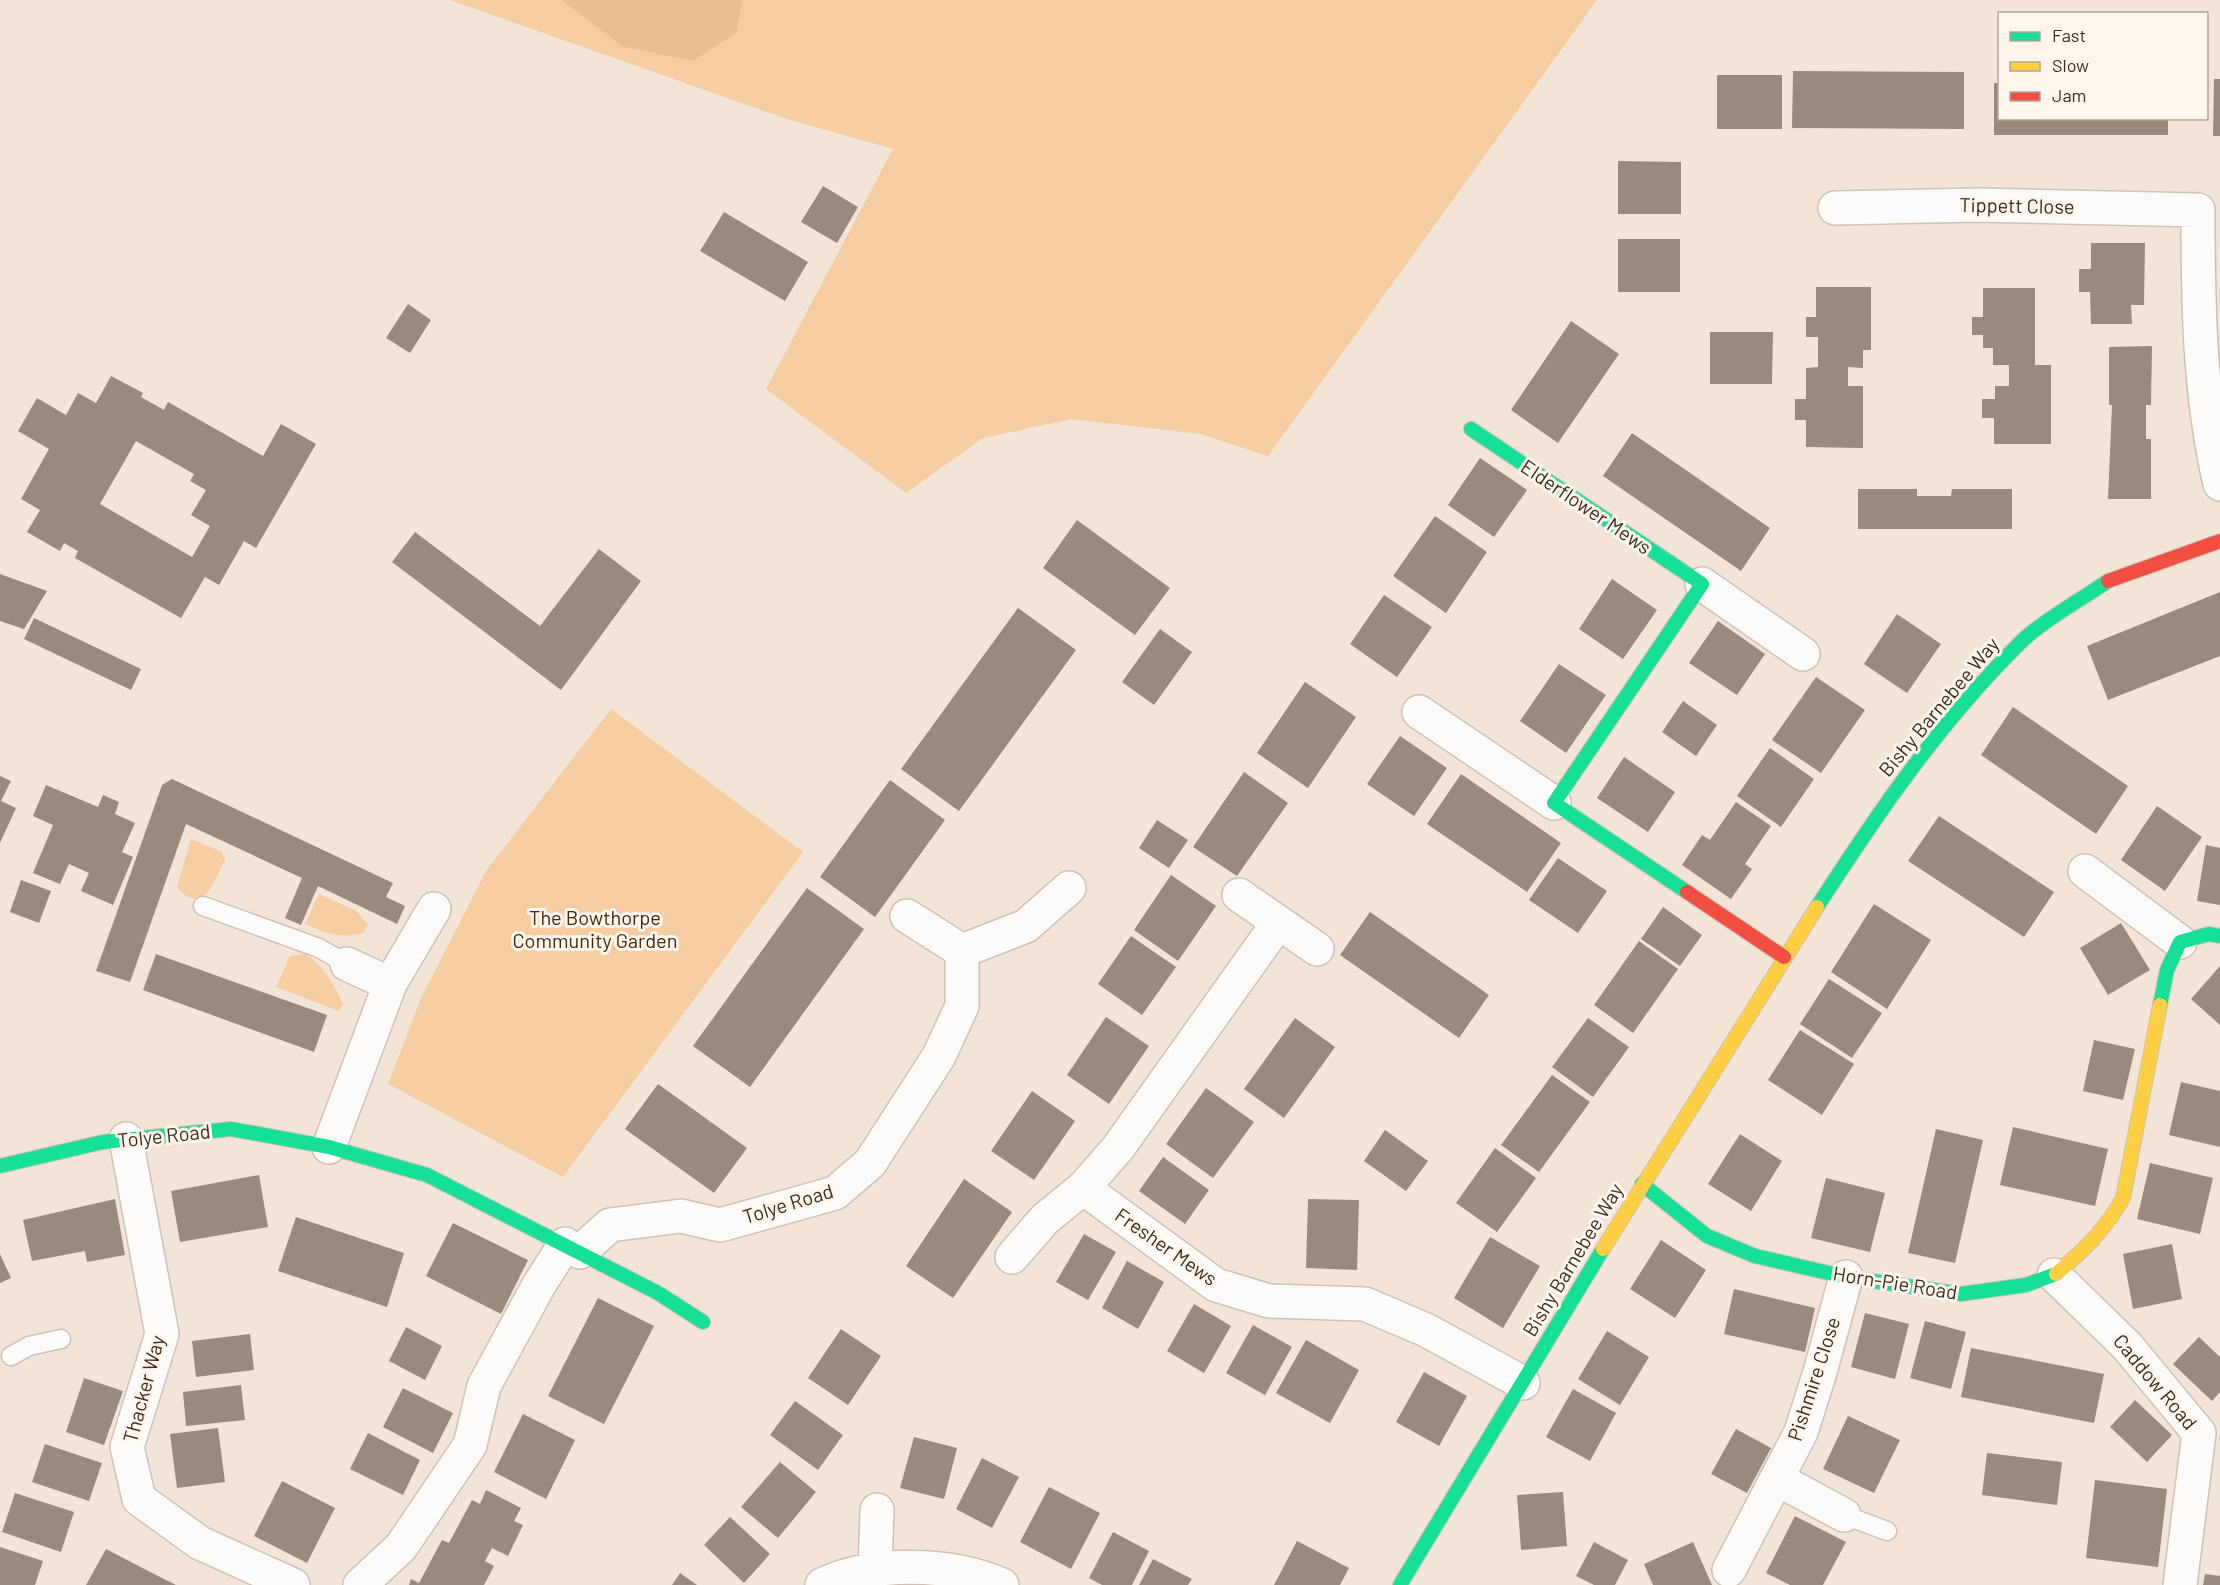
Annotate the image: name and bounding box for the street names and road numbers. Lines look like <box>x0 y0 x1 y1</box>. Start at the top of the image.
street label: Tippett Close <box>1959 192 2075 218</box>
street label: Elderflower Mews <box>1517 454 1656 559</box>
street label: Bishy Barnebee Way <box>1873 632 2003 781</box>
street label: Tolye Road <box>116 1118 212 1152</box>
street label: Tolye Road <box>740 1178 836 1228</box>
street label: Bishy Barnebee Way <box>1517 1179 1627 1340</box>
street label: Fresher Mews <box>1111 1202 1222 1290</box>
street label: Horn-Pie Road <box>1831 1260 1959 1304</box>
street label: Pishmire Close <box>1782 1314 1844 1444</box>
street label: Caddow Road <box>2109 1329 2203 1434</box>
street label: Thacker Way <box>117 1332 169 1445</box>

